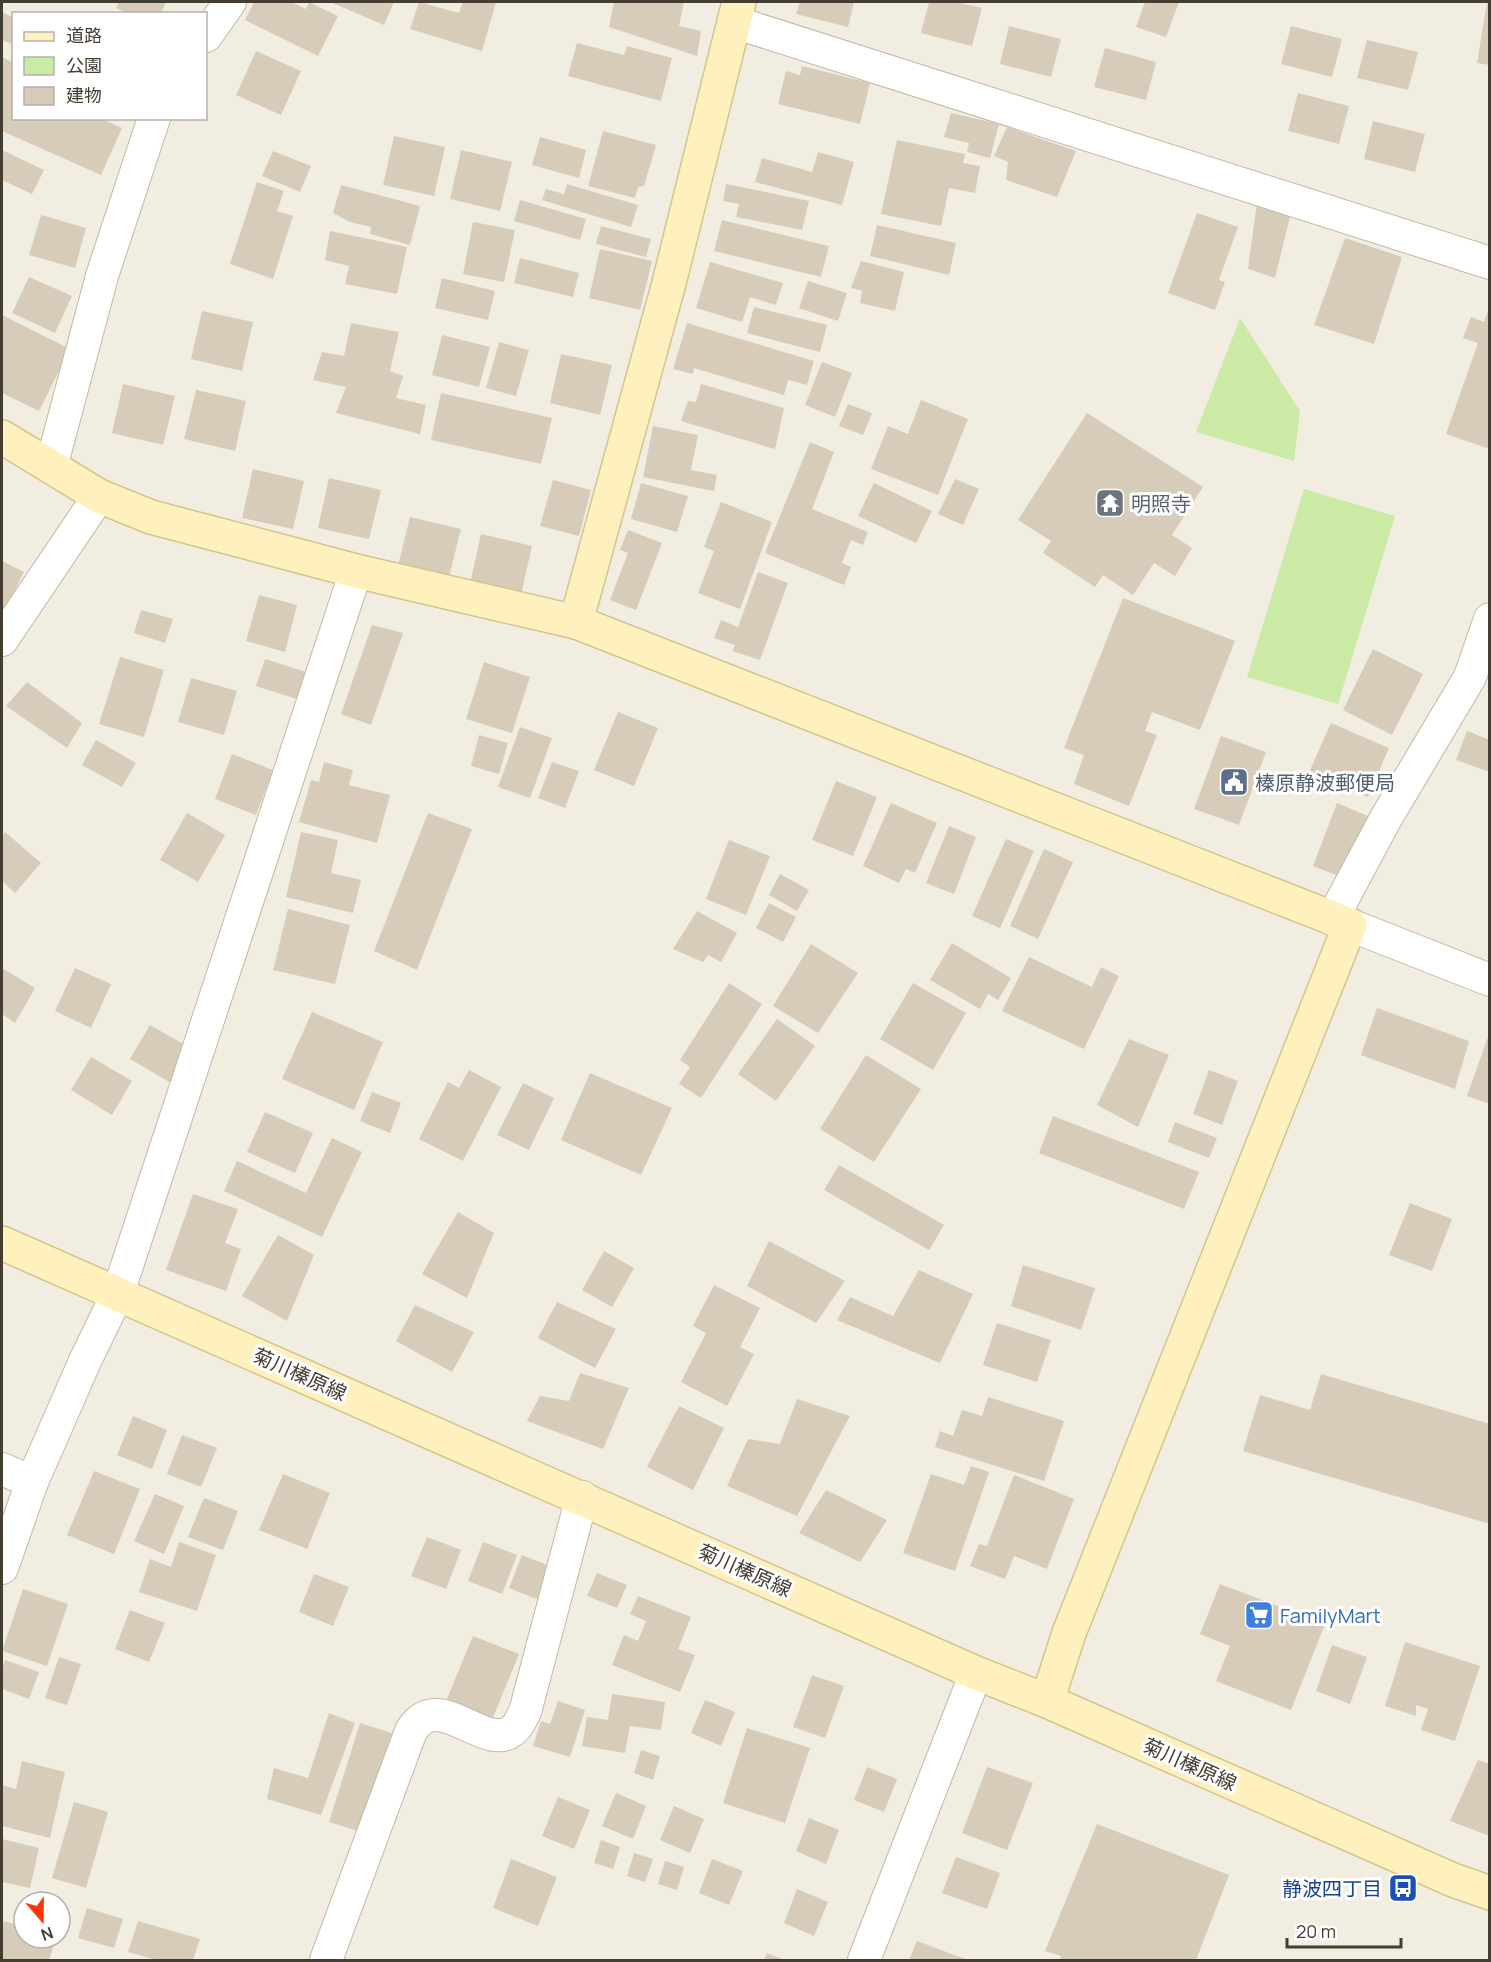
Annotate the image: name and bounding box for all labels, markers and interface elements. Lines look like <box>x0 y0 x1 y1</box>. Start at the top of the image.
legend <box>12 12 207 120</box>
text: 道路 <box>66 23 102 47</box>
text: 公園 <box>66 53 102 77</box>
text: 建物 <box>66 83 102 107</box>
temple icon: 明照寺 <box>1094 487 1126 519</box>
place label: 明照寺 <box>1131 490 1191 517</box>
public building icon: 榛原静波郵便局 <box>1218 766 1250 798</box>
place label: 榛原静波郵便局 <box>1255 769 1395 796</box>
street label: 菊川榛原線 <box>249 1341 351 1407</box>
street label: 菊川榛原線 <box>694 1537 796 1603</box>
supermarket icon: FamilyMart <box>1243 1599 1275 1631</box>
place label: FamilyMart <box>1280 1602 1381 1629</box>
street label: 菊川榛原線 <box>1139 1731 1241 1797</box>
bus stop icon: 静波四丁目 <box>1387 1872 1419 1904</box>
place label: 静波四丁目 <box>1282 1875 1382 1902</box>
north arrow <box>12 1890 72 1950</box>
scale bar <box>1287 1911 1401 1949</box>
text: 20 m <box>1296 1919 1336 1943</box>
text: N <box>38 1922 56 1946</box>

